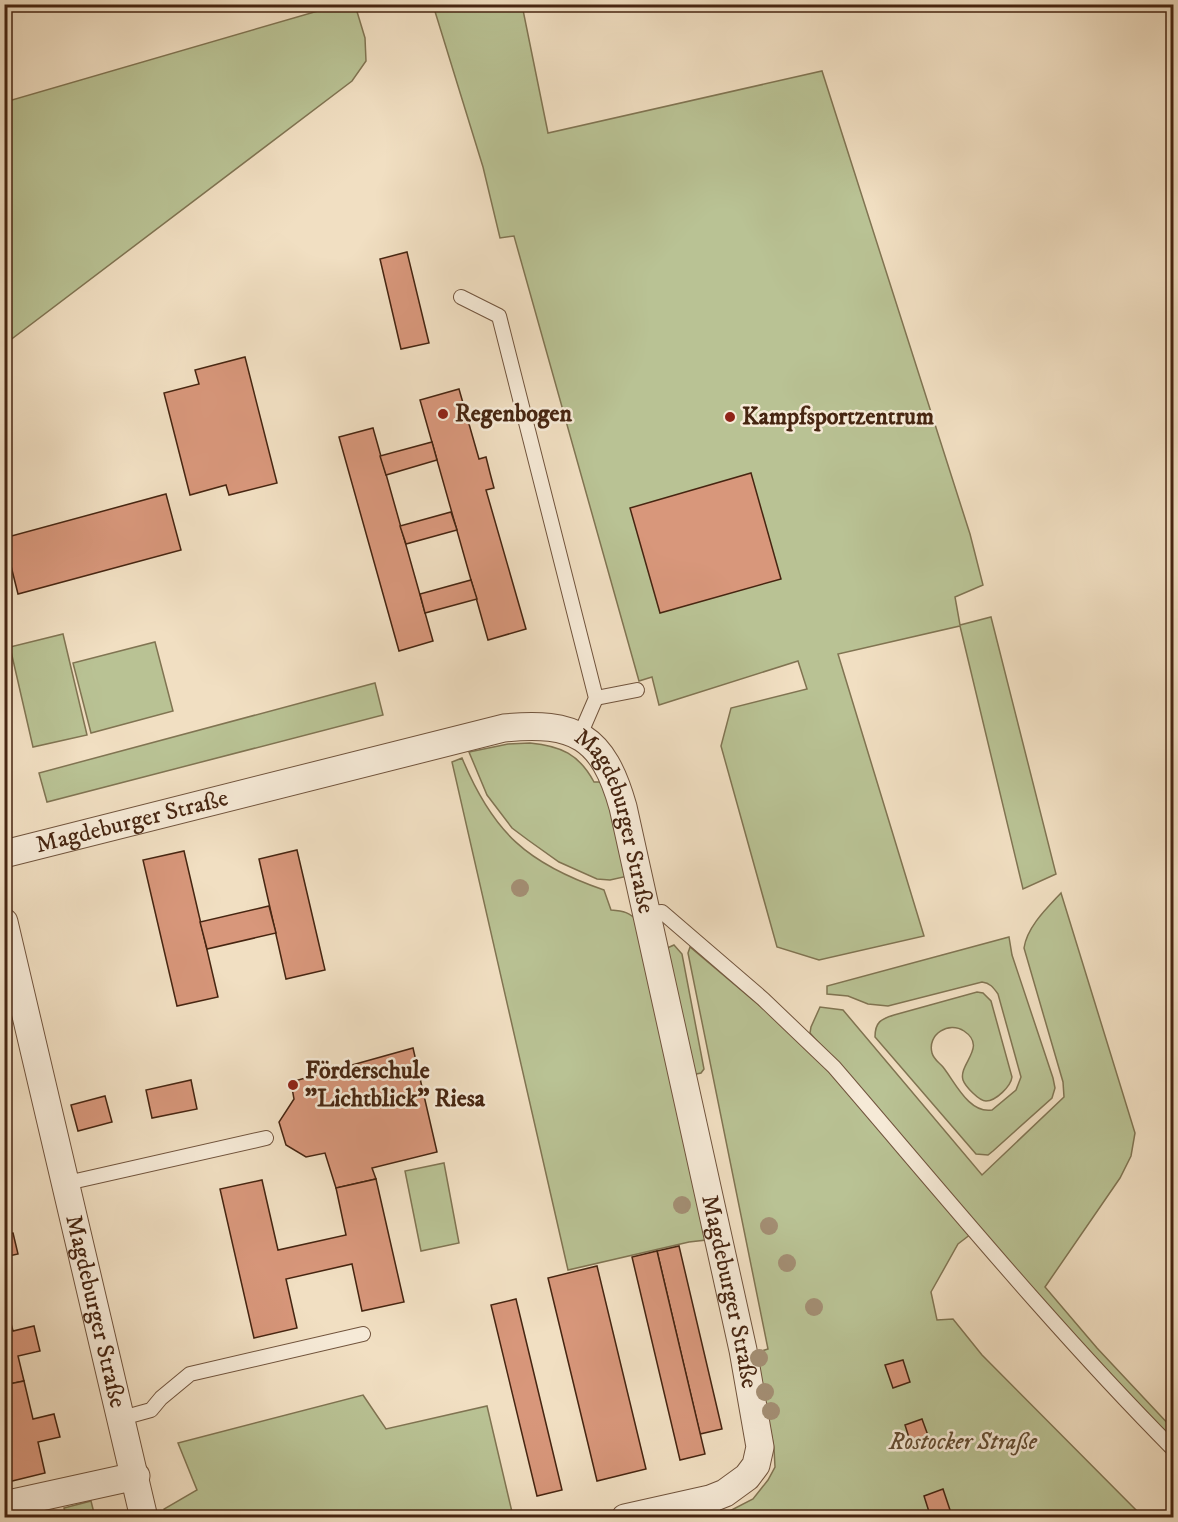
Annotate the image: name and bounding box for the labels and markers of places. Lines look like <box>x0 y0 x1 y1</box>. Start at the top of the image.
place label: Regenbogen <box>455 399 572 429</box>
place label: Kampfsportzentrum <box>742 402 934 432</box>
marker: Regenbogen <box>436 407 450 421</box>
marker: Kampfsportzentrum <box>723 410 737 424</box>
place label: Förderschule "Lichtblick" Riesa <box>305 1056 486 1114</box>
marker: Förderschule "Lichtblick" Riesa <box>286 1078 300 1092</box>

